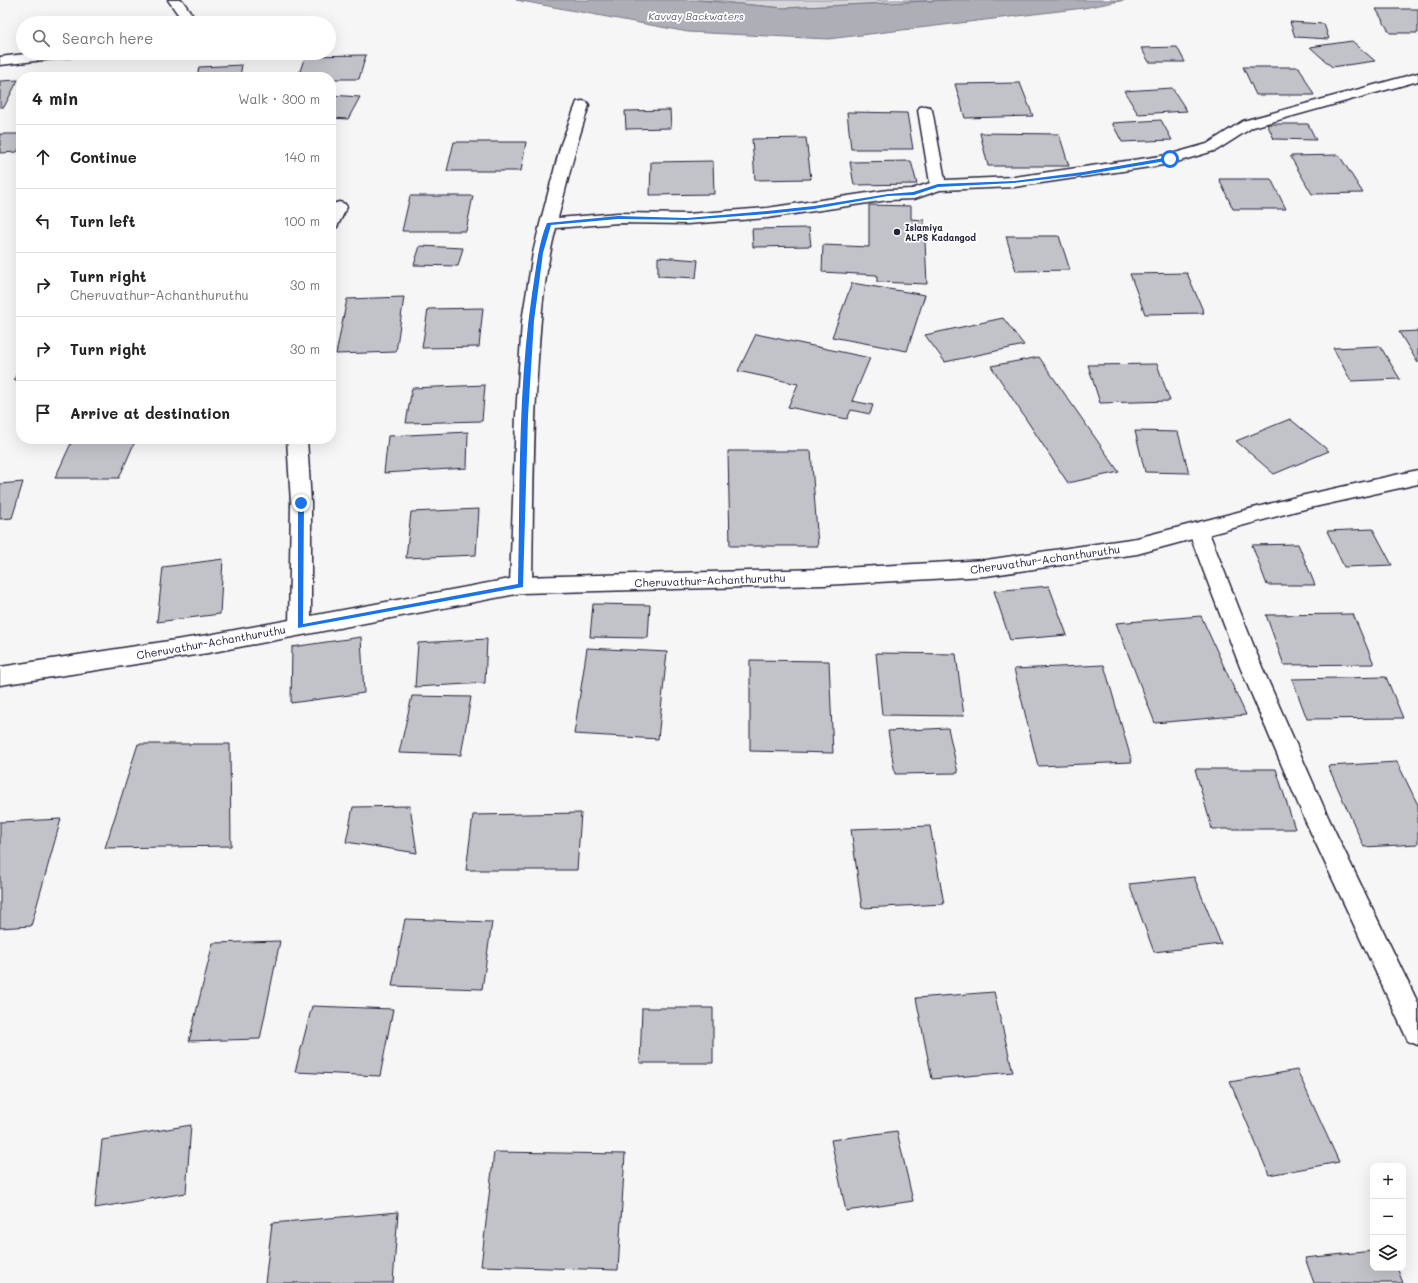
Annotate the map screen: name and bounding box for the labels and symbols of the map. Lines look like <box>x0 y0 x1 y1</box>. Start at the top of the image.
water label: Kavvay Backwaters <box>648 9 744 23</box>
route start <box>1161 150 1179 168</box>
place label: Islamiya ALPS Kadangod <box>905 222 976 243</box>
marker: Islamiya ALPS Kadangod <box>892 227 902 237</box>
route end <box>292 494 310 512</box>
street label: Cheruvathur-Achanthuruthu <box>969 541 1121 577</box>
street label: Cheruvathur-Achanthuruthu <box>634 570 786 590</box>
street label: Cheruvathur-Achanthuruthu <box>135 621 287 663</box>

